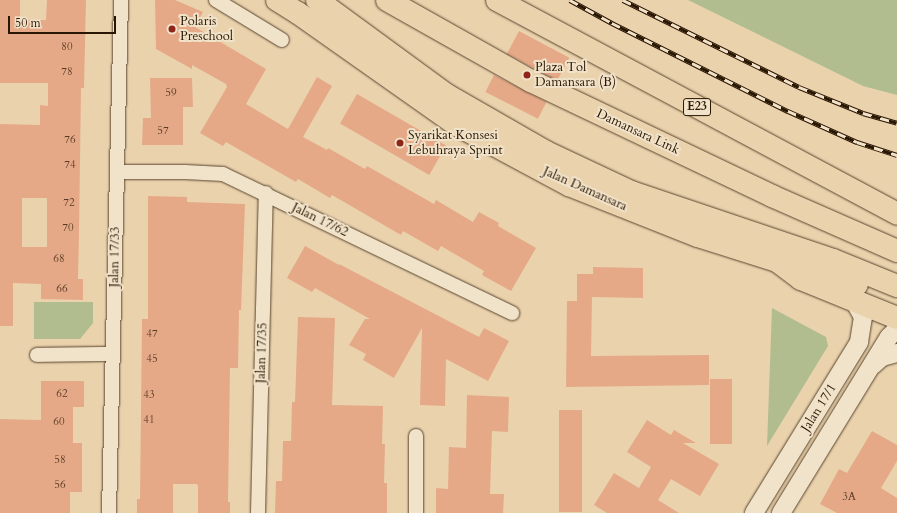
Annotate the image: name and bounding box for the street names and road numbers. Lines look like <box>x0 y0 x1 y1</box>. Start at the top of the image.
road number: E23 <box>683 97 711 117</box>
street label: Damansara Link <box>594 106 682 158</box>
street label: Jalan Damansara <box>541 164 629 214</box>
street label: Jalan 17/62 <box>289 200 351 240</box>
street label: Jalan 17/33 <box>107 227 123 287</box>
street label: Jalan 17/35 <box>253 322 271 384</box>
street label: Jalan 17/1 <box>798 381 840 435</box>

